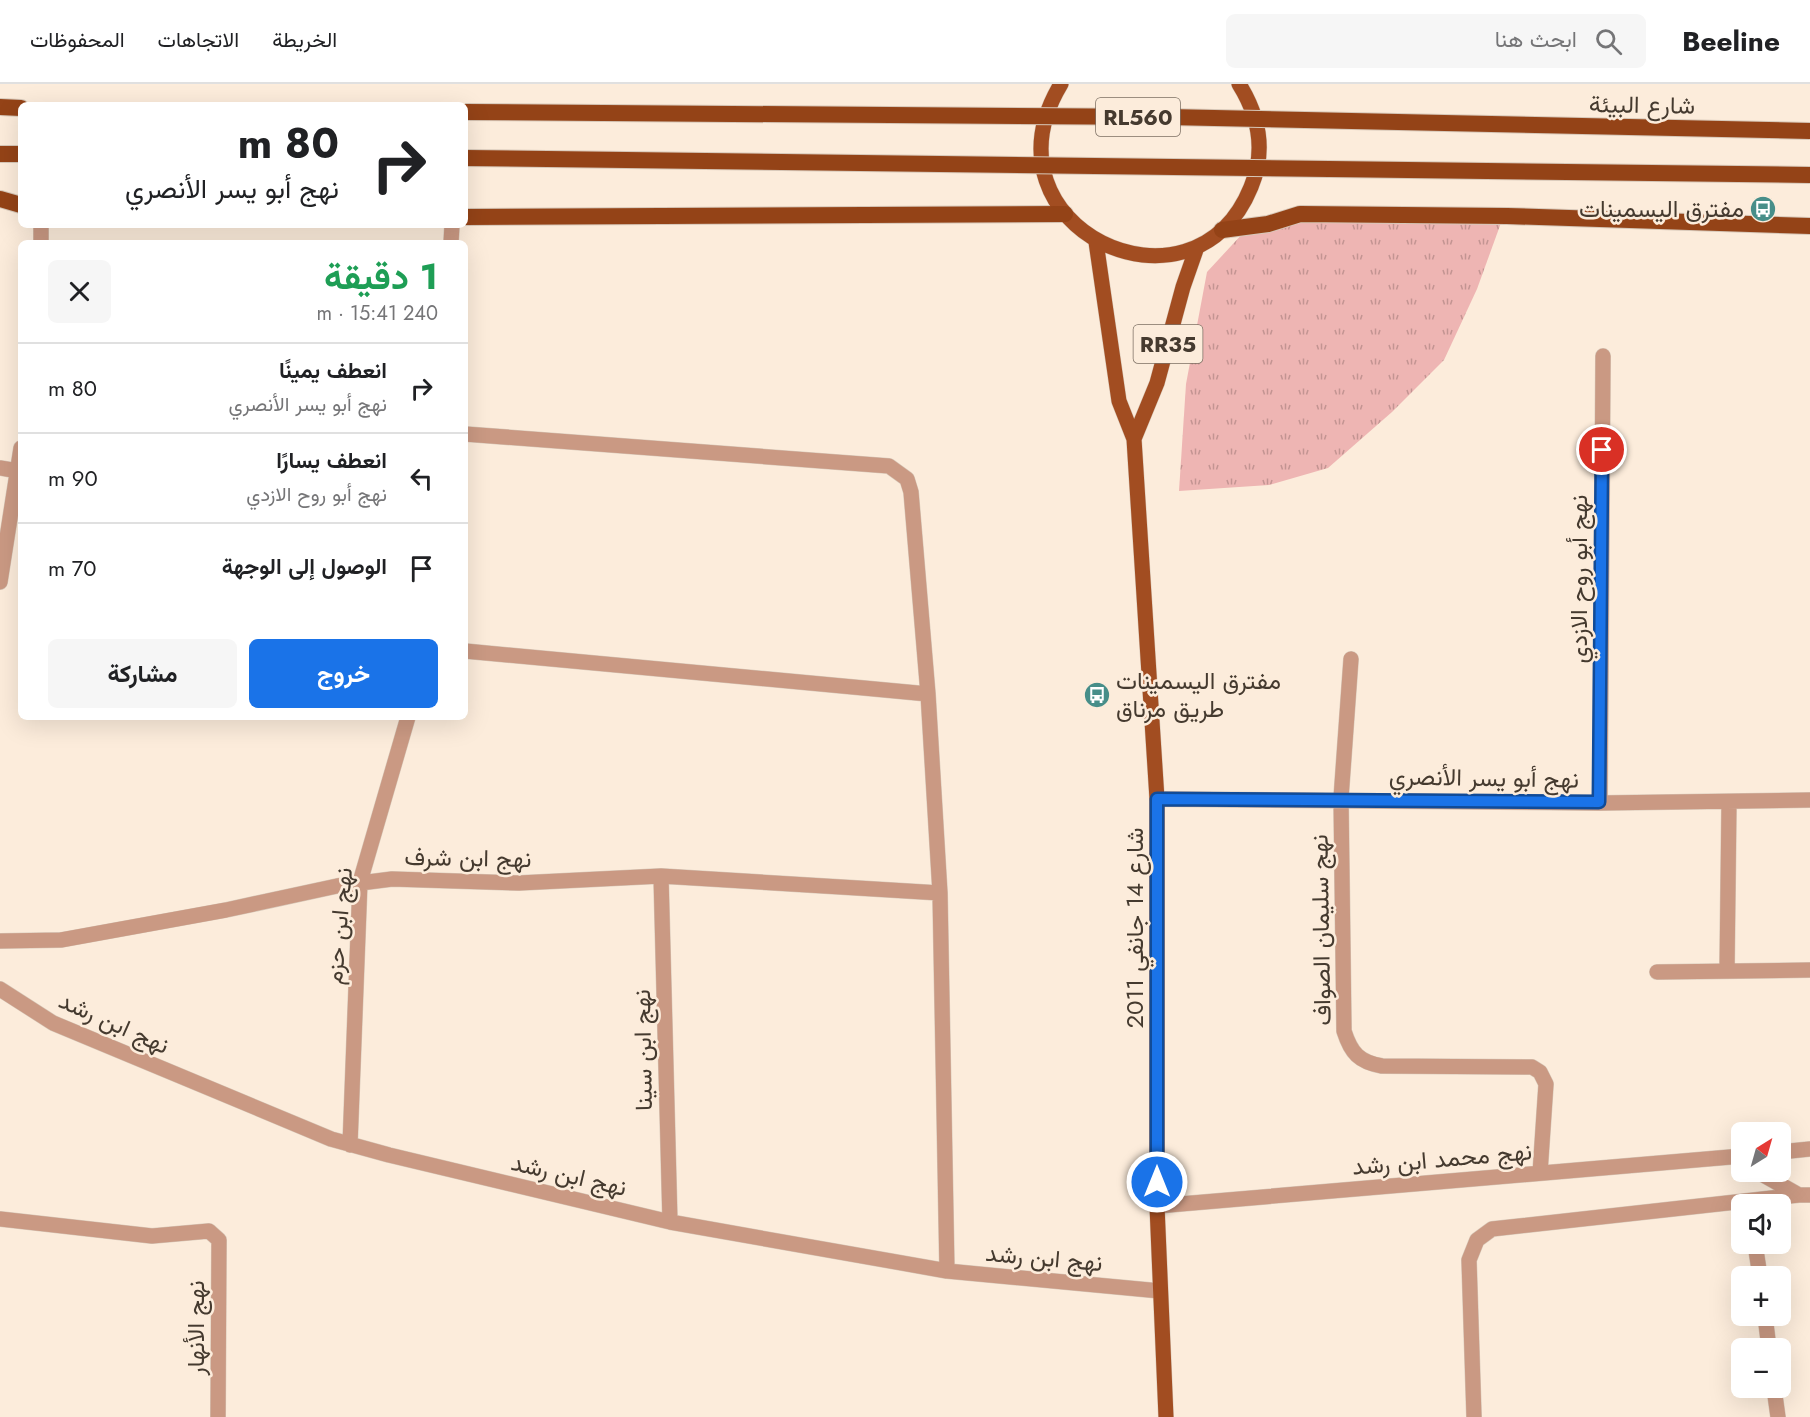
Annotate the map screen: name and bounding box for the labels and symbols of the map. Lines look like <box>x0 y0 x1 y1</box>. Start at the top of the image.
street label: شارع البيئة <box>1589 86 1695 123</box>
road number: RL560 <box>1096 98 1180 136</box>
place label: مفترق اليسمينات <box>1579 191 1744 226</box>
bus stop icon: مفترق اليسمينات <box>1748 194 1778 224</box>
road number: RR35 <box>1134 325 1202 363</box>
pin <box>1576 424 1627 475</box>
street label: نهج أبو روح الازدي <box>1561 495 1598 663</box>
place label: مفترق اليسمينات طريق مرناق <box>1116 663 1281 726</box>
bus stop icon: مفترق اليسمينات طريق مرناق <box>1082 680 1112 710</box>
street label: نهج أبو يسر الأنصري <box>1389 758 1579 799</box>
street label: شارع 14 جانفي 2011 <box>1117 827 1154 1029</box>
street label: نهج سليمان الصواف <box>1301 834 1340 1026</box>
street label: نهج ابن شرف <box>404 839 532 876</box>
street label: نهج ابن حزم <box>316 866 361 986</box>
street label: نهج ابن رشد <box>53 983 175 1062</box>
street label: نهج ابن سينا <box>624 989 661 1111</box>
north arrow <box>1731 1122 1791 1182</box>
street label: نهج محمد ابن رشد <box>1350 1133 1533 1184</box>
street label: نهج ابن رشد <box>508 1144 630 1205</box>
position arrow <box>1125 1150 1189 1214</box>
street label: نهج ابن رشد <box>984 1235 1104 1280</box>
street label: نهج الأنهار <box>178 1280 213 1377</box>

